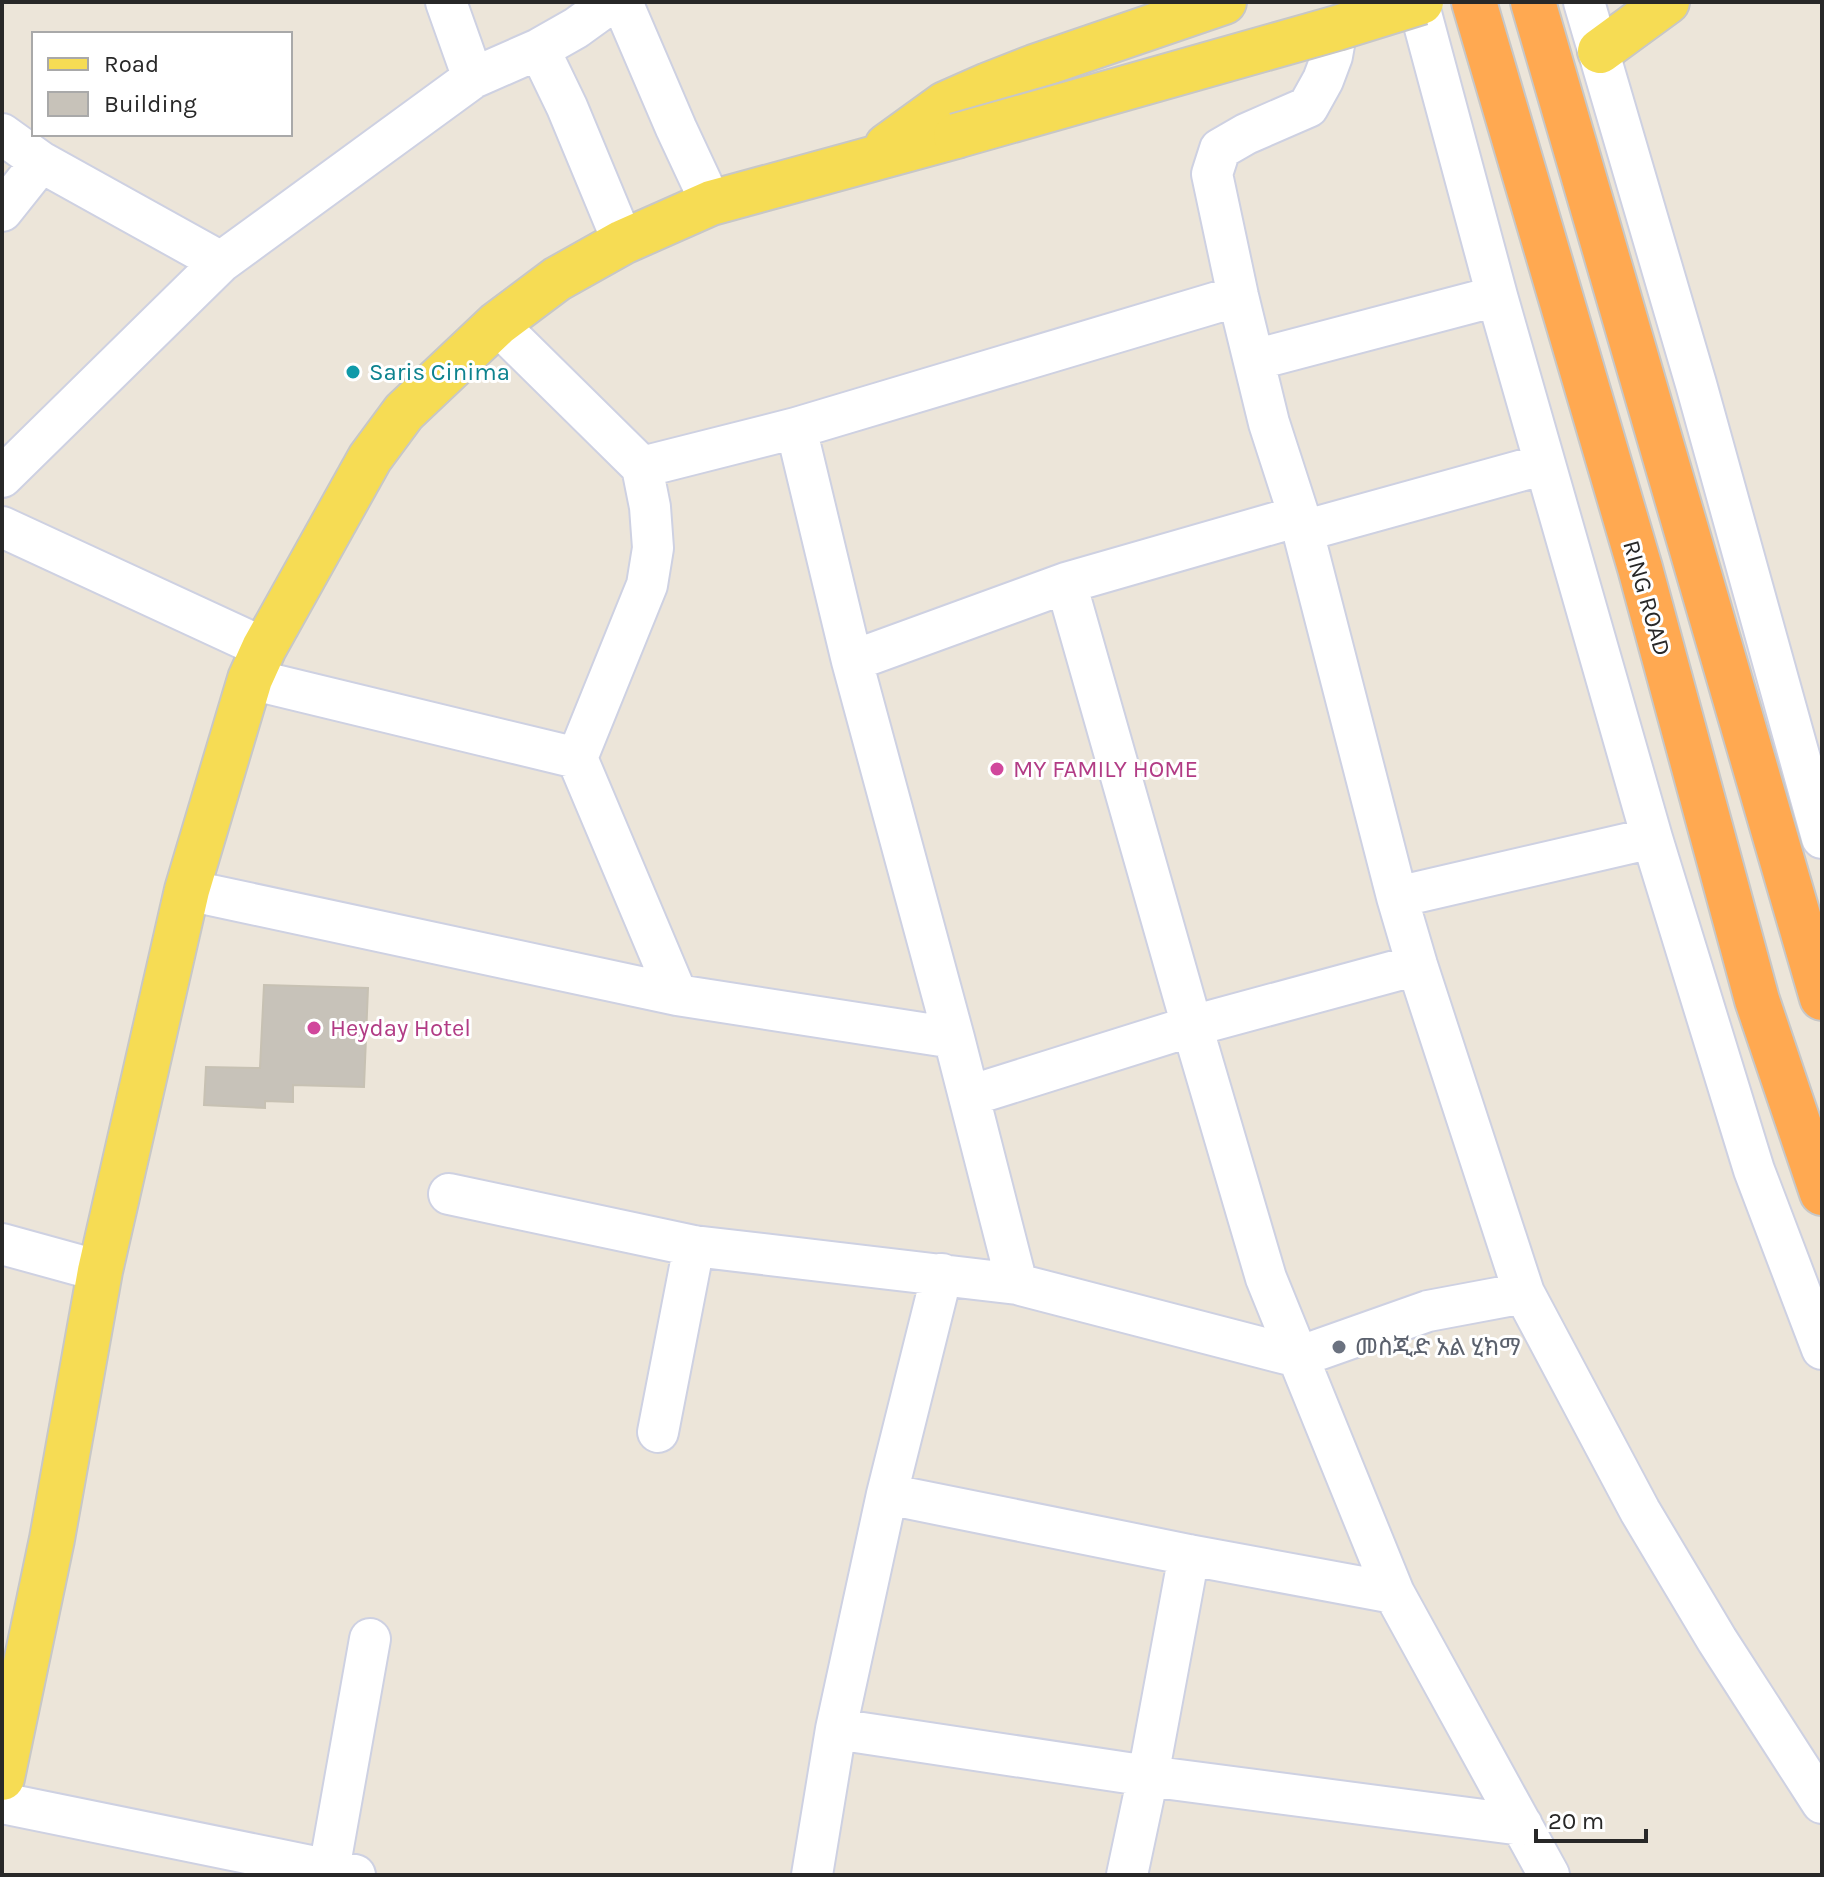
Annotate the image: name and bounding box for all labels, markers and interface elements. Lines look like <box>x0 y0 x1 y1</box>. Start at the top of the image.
legend <box>32 32 292 136</box>
text: Road <box>104 50 159 78</box>
text: Building <box>104 90 197 118</box>
place label: Saris Cinima <box>369 358 510 386</box>
marker: Saris Cinima <box>344 363 362 381</box>
street label: RING ROAD <box>1617 537 1677 659</box>
place label: MY FAMILY HOME <box>1013 755 1198 783</box>
marker: MY FAMILY HOME <box>988 760 1006 778</box>
place label: Heyday Hotel <box>330 1014 471 1042</box>
marker: Heyday Hotel <box>305 1019 323 1037</box>
place label: መስጂድ አል ሂክማ <box>1355 1333 1521 1361</box>
marker: መስጂድ አል ሂክማ <box>1330 1338 1348 1356</box>
scale bar <box>1536 1793 1646 1843</box>
text: 20 m <box>1548 1807 1604 1835</box>

